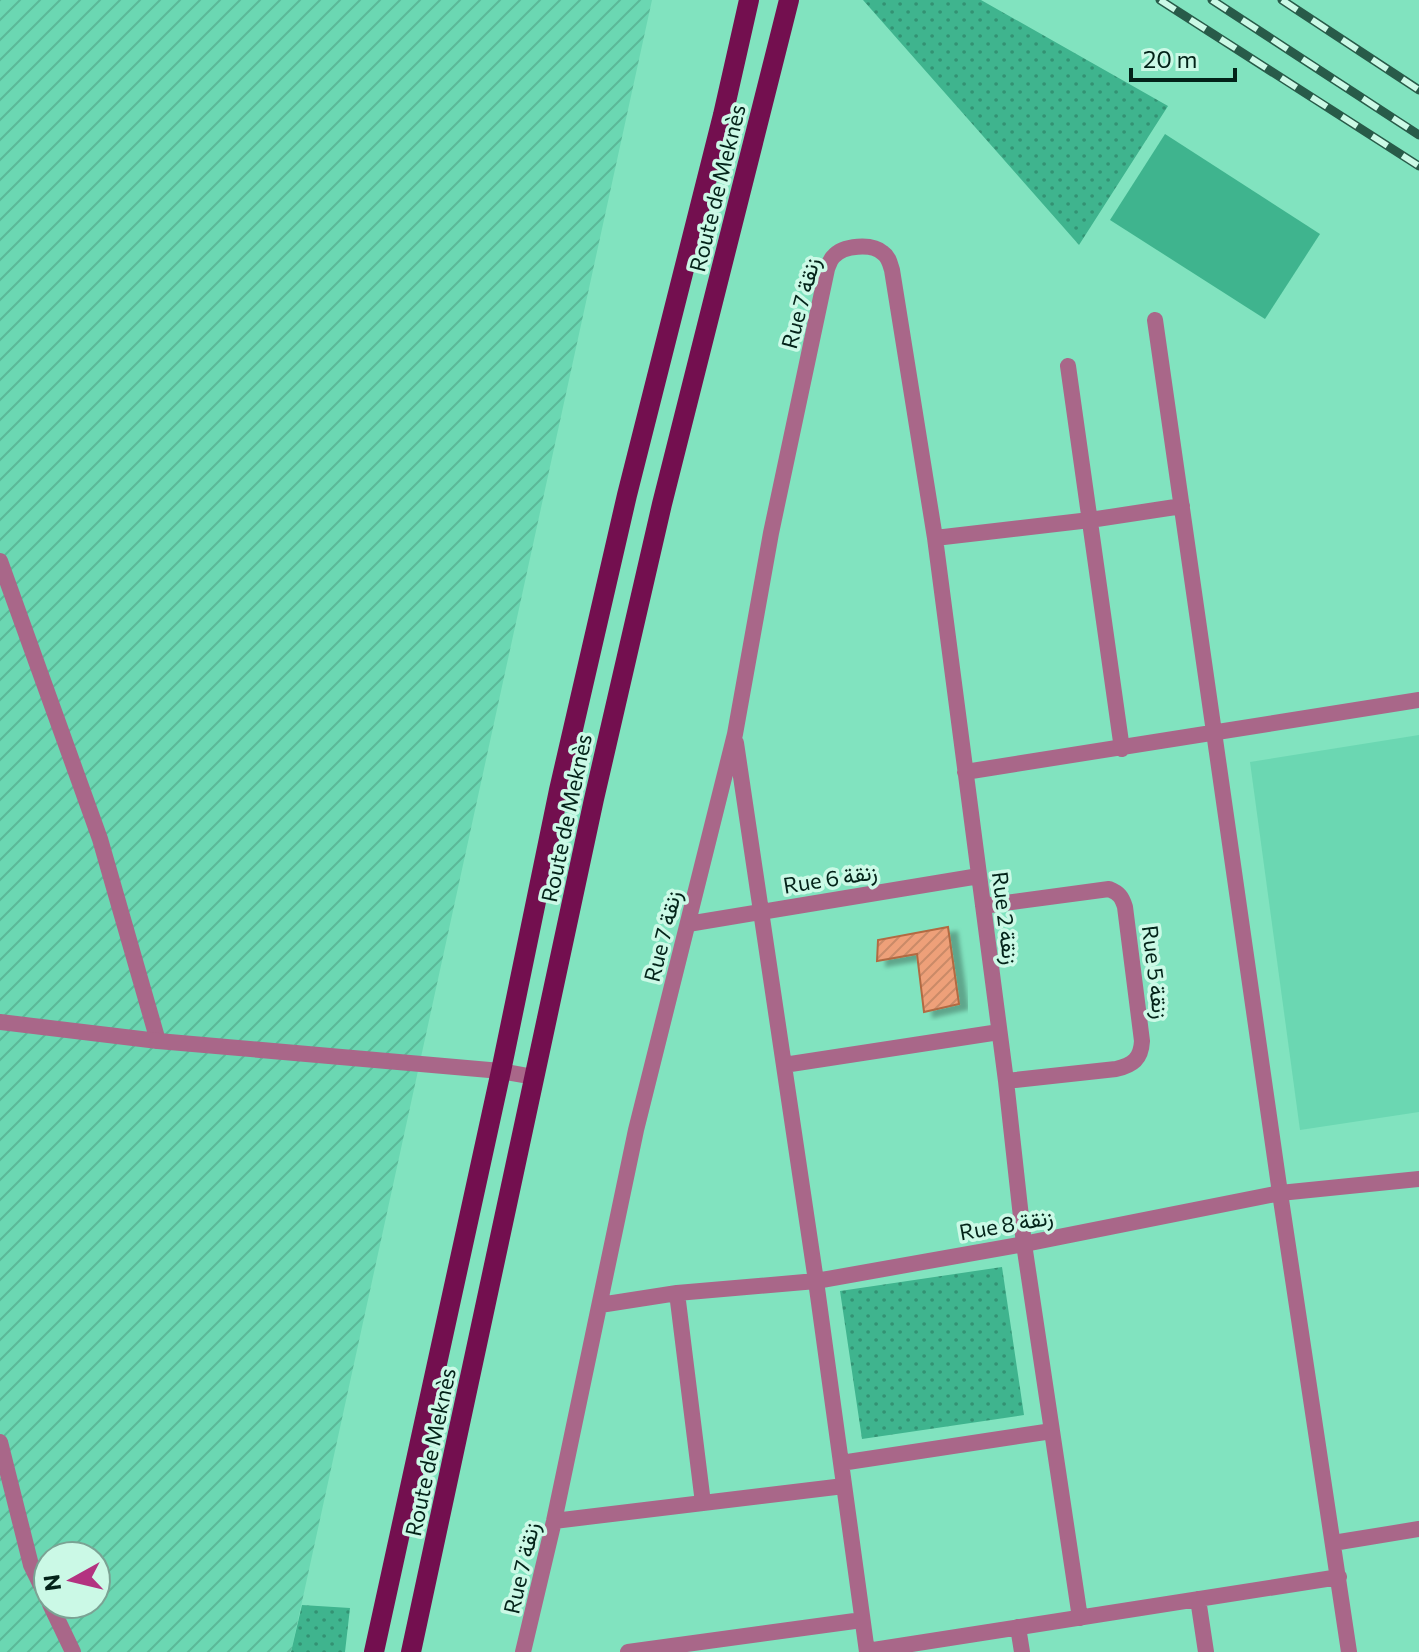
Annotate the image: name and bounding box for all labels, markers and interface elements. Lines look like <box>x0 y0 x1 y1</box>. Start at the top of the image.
scale bar <box>1131 32 1235 82</box>
text: 20 m <box>1143 44 1197 73</box>
street label: Route de Meknès <box>683 102 751 274</box>
street label: Rue 7 زنقة <box>775 254 826 352</box>
street label: Route de Meknès <box>535 731 597 905</box>
street label: Rue 6 زنقة <box>781 857 879 900</box>
street label: Rue 2 زنقة <box>986 870 1025 966</box>
street label: Rue 7 زنقة <box>638 888 687 985</box>
street label: Rue 5 زنقة <box>1136 924 1175 1021</box>
street label: Rue 8 زنقة <box>957 1202 1055 1247</box>
street label: Route de Meknès <box>399 1365 461 1539</box>
street label: Rue 7 زنقة <box>497 1520 546 1617</box>
north arrow <box>32 1540 112 1620</box>
text: N <box>37 1573 66 1593</box>

